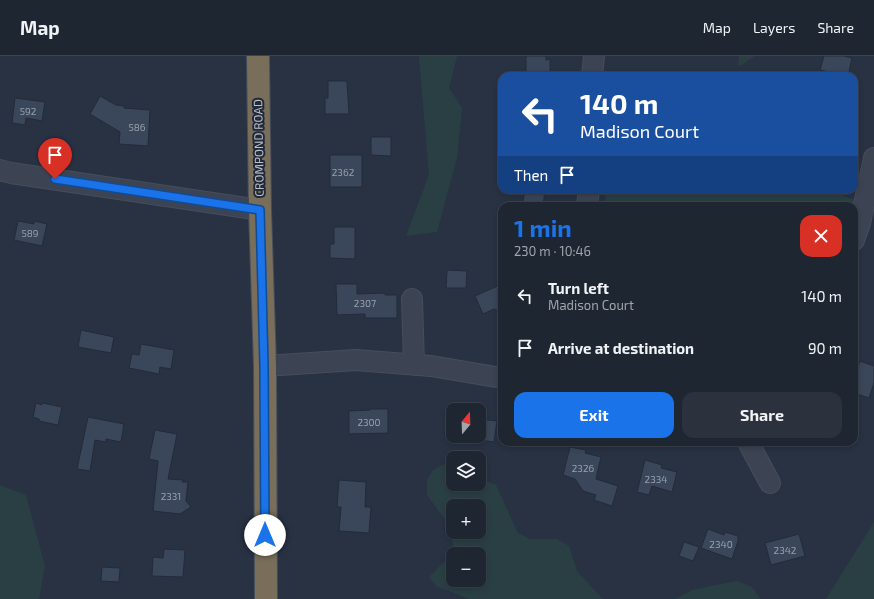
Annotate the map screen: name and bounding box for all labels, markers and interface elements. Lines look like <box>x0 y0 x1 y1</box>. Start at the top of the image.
text: Map <box>20 16 60 39</box>
text: Map <box>703 19 731 36</box>
text: Layers <box>753 19 795 36</box>
text: Share <box>817 19 854 36</box>
text: 140 m <box>580 86 658 120</box>
icon: left <box>514 88 566 140</box>
street label: CROMPOND ROAD <box>250 99 266 197</box>
house number: 592 <box>20 105 37 117</box>
text: Madison Court <box>580 120 699 142</box>
house number: 586 <box>128 121 146 133</box>
pin <box>38 138 72 179</box>
icon: arrive <box>44 144 66 166</box>
icon: arrive <box>556 164 578 186</box>
house number: 2362 <box>332 166 355 178</box>
text: Then <box>514 166 548 184</box>
text: 1 min <box>514 213 572 242</box>
button: close <box>800 215 842 257</box>
house number: 589 <box>21 227 39 239</box>
text: 230 m · 10:46 <box>514 243 591 259</box>
text: Turn left <box>548 279 609 297</box>
icon: left <box>514 285 536 307</box>
text: 140 m <box>801 287 842 305</box>
house number: 2307 <box>354 297 376 309</box>
text: Madison Court <box>548 297 634 313</box>
icon: arrive <box>514 337 536 359</box>
text: Arrive at destination <box>548 339 694 357</box>
text: 90 m <box>808 339 842 357</box>
button: Exit <box>514 392 674 438</box>
button: Share <box>682 392 842 438</box>
north arrow <box>446 403 486 443</box>
map controls <box>446 403 486 587</box>
house number: 2300 <box>357 416 381 428</box>
button: layers <box>446 451 486 491</box>
house number: 2326 <box>572 462 595 474</box>
house number: 2334 <box>645 473 667 485</box>
house number: 2331 <box>161 490 181 502</box>
button: + <box>446 499 486 539</box>
position arrow <box>244 514 286 556</box>
house number: 2340 <box>709 538 733 550</box>
house number: 2342 <box>774 544 797 556</box>
button: − <box>446 547 486 587</box>

